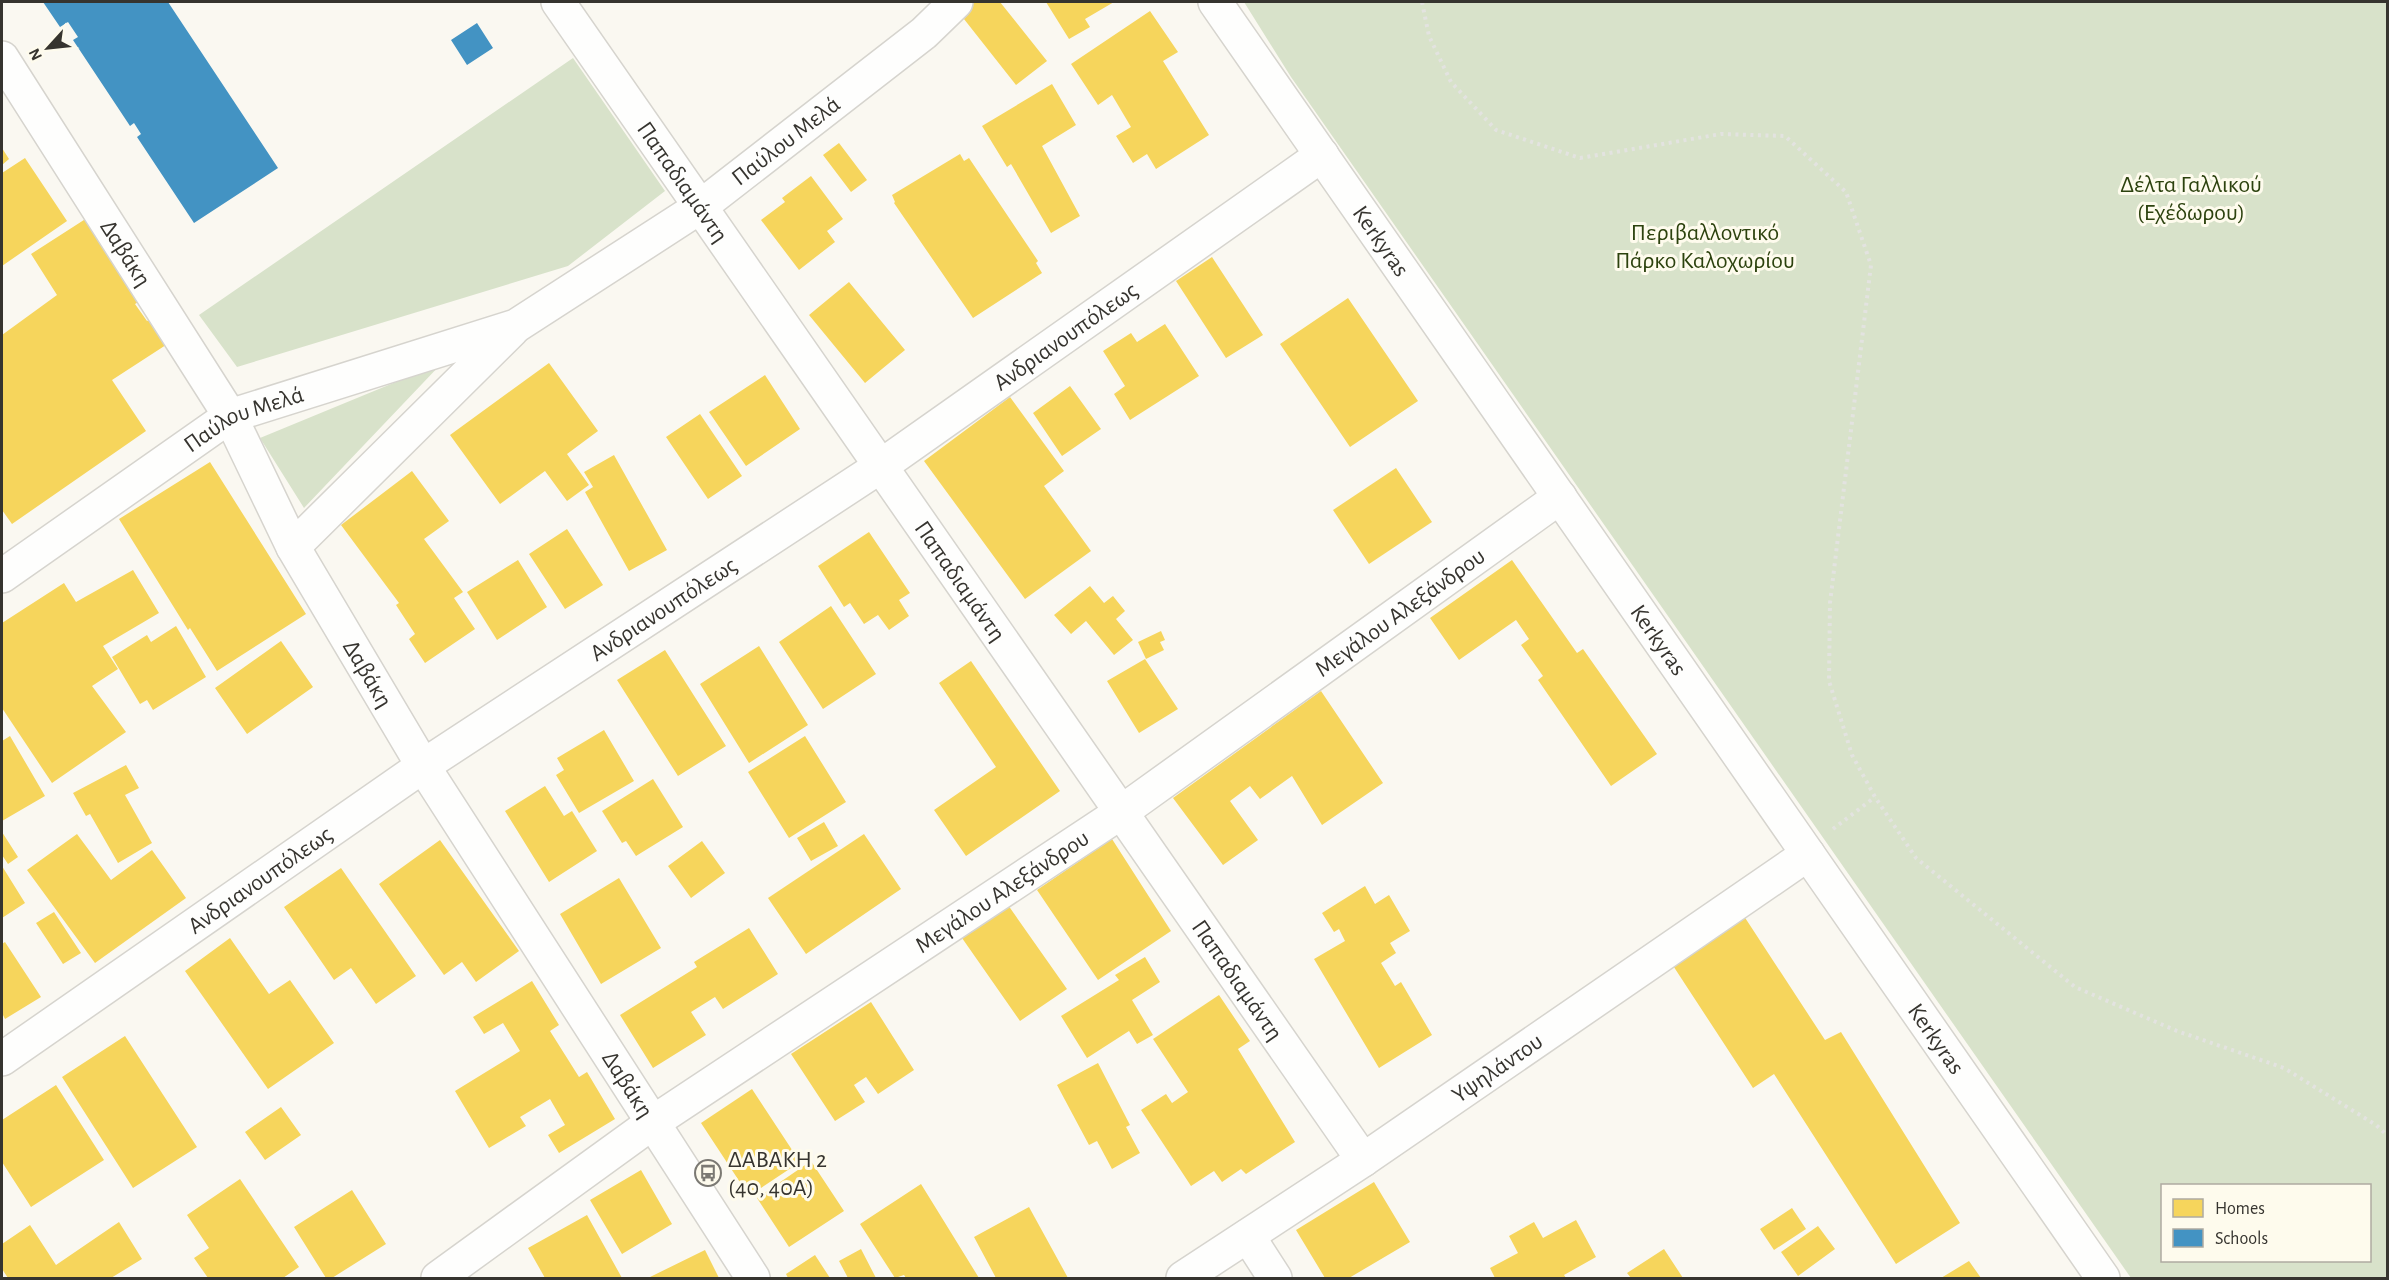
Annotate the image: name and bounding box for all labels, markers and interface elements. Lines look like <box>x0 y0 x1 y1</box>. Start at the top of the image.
north arrow <box>18 18 78 78</box>
text: N <box>26 46 45 63</box>
street label: Παύλου Μελά <box>728 92 845 191</box>
street label: Παπαδιαμάντη <box>632 118 732 247</box>
park label: Δέλτα Γαλλικού (Εχέδωρου) <box>2120 173 2262 225</box>
street label: Kerkyras <box>1348 202 1413 281</box>
street label: Δαβάκη <box>95 216 155 291</box>
park label: Περιβαλλοντικό Πάρκο Καλοχωρίου <box>1615 221 1795 273</box>
street label: Ανδριανουπόλεως <box>990 278 1142 396</box>
street label: Παύλου Μελά <box>180 383 307 457</box>
street label: Παπαδιαμάντη <box>910 517 1010 646</box>
street label: Μεγάλου Αλεξάνδρου <box>1311 544 1490 682</box>
street label: Ανδριανουπόλεως <box>586 553 741 666</box>
street label: Kerkyras <box>1625 601 1691 680</box>
street label: Δαβάκη <box>338 636 396 712</box>
street label: Ανδριανουπόλεως <box>184 822 337 939</box>
street label: Μεγάλου Αλεξάνδρου <box>911 826 1094 958</box>
street label: Παπαδιαμάντη <box>1187 916 1287 1045</box>
street label: Kerkyras <box>1903 999 1968 1079</box>
street label: Υψηλάντου <box>1448 1029 1547 1108</box>
street label: Δαβάκη <box>597 1047 657 1122</box>
place label: ΔΑΒΑΚΗ 2 (40, 40Α) <box>728 1148 827 1200</box>
bus stop icon: ΔΑΒΑΚΗ 2 (40, 40Α) <box>693 1158 723 1188</box>
legend <box>2161 1184 2371 1262</box>
text: Homes <box>2215 1200 2265 1218</box>
text: Schools <box>2215 1230 2268 1248</box>

